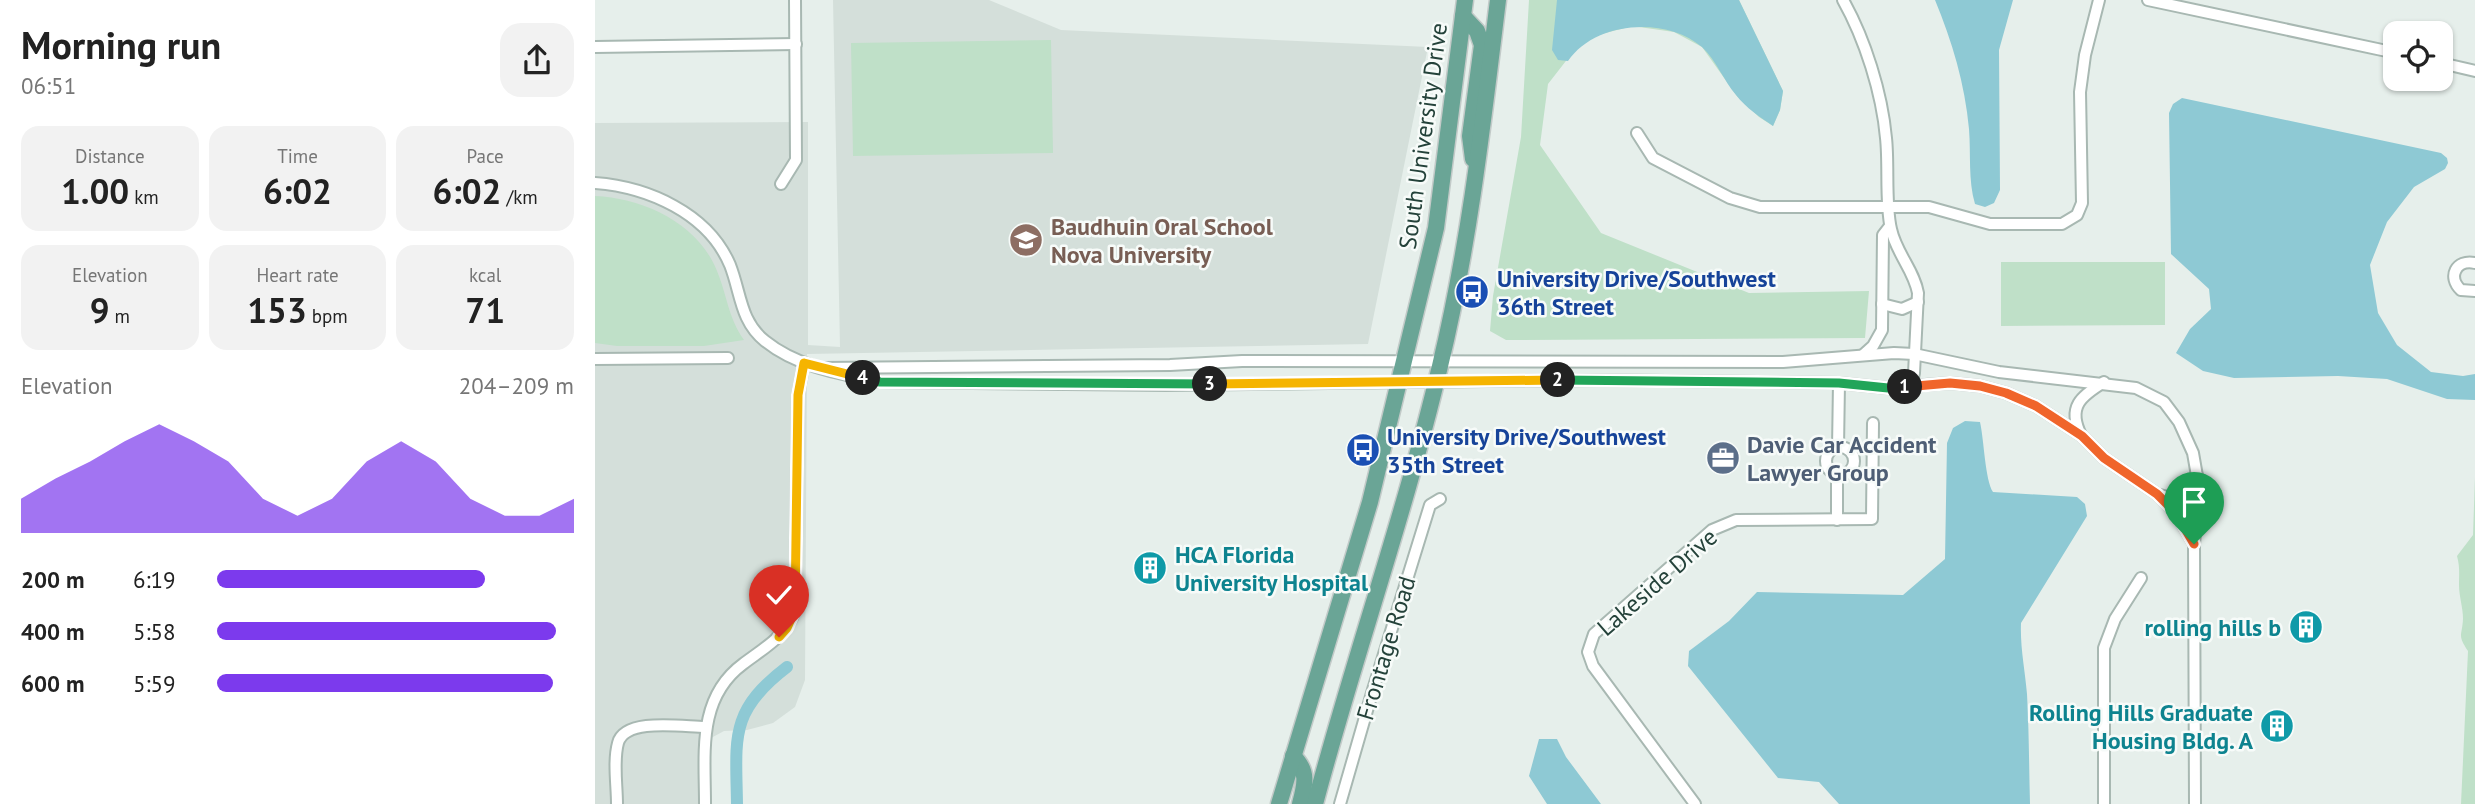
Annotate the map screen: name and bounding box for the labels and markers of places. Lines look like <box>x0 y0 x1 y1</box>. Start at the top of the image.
place label: Baudhuin Oral School Nova University <box>1051 211 1274 270</box>
school or university icon: Baudhuin Oral School Nova University <box>1007 221 1045 259</box>
place label: University Drive/Southwest 36th Street <box>1497 263 1777 322</box>
bus stop icon: University Drive/Southwest 36th Street <box>1453 273 1491 311</box>
pin: 4 <box>845 360 881 396</box>
pin: 2 <box>1541 362 1576 398</box>
pin: 3 <box>1193 366 1227 402</box>
pin: 1 <box>1887 370 1923 404</box>
place label: University Drive/Southwest 35th Street <box>1387 421 1667 480</box>
place label: Davie Car Accident Lawyer Group <box>1747 429 1937 488</box>
bus stop icon: University Drive/Southwest 35th Street <box>1344 431 1382 469</box>
office icon: Davie Car Accident Lawyer Group <box>1704 439 1742 477</box>
pin <box>2164 472 2224 544</box>
place label: HCA Florida University Hospital <box>1175 539 1369 598</box>
building icon: HCA Florida University Hospital <box>1131 549 1169 587</box>
pin <box>749 565 809 637</box>
building icon: rolling hills b <box>2287 608 2325 646</box>
place label: rolling hills b <box>2144 612 2281 643</box>
place label: Rolling Hills Graduate Housing Bldg. A <box>2029 697 2253 756</box>
building icon: Rolling Hills Graduate Housing Bldg. A <box>2258 707 2296 745</box>

